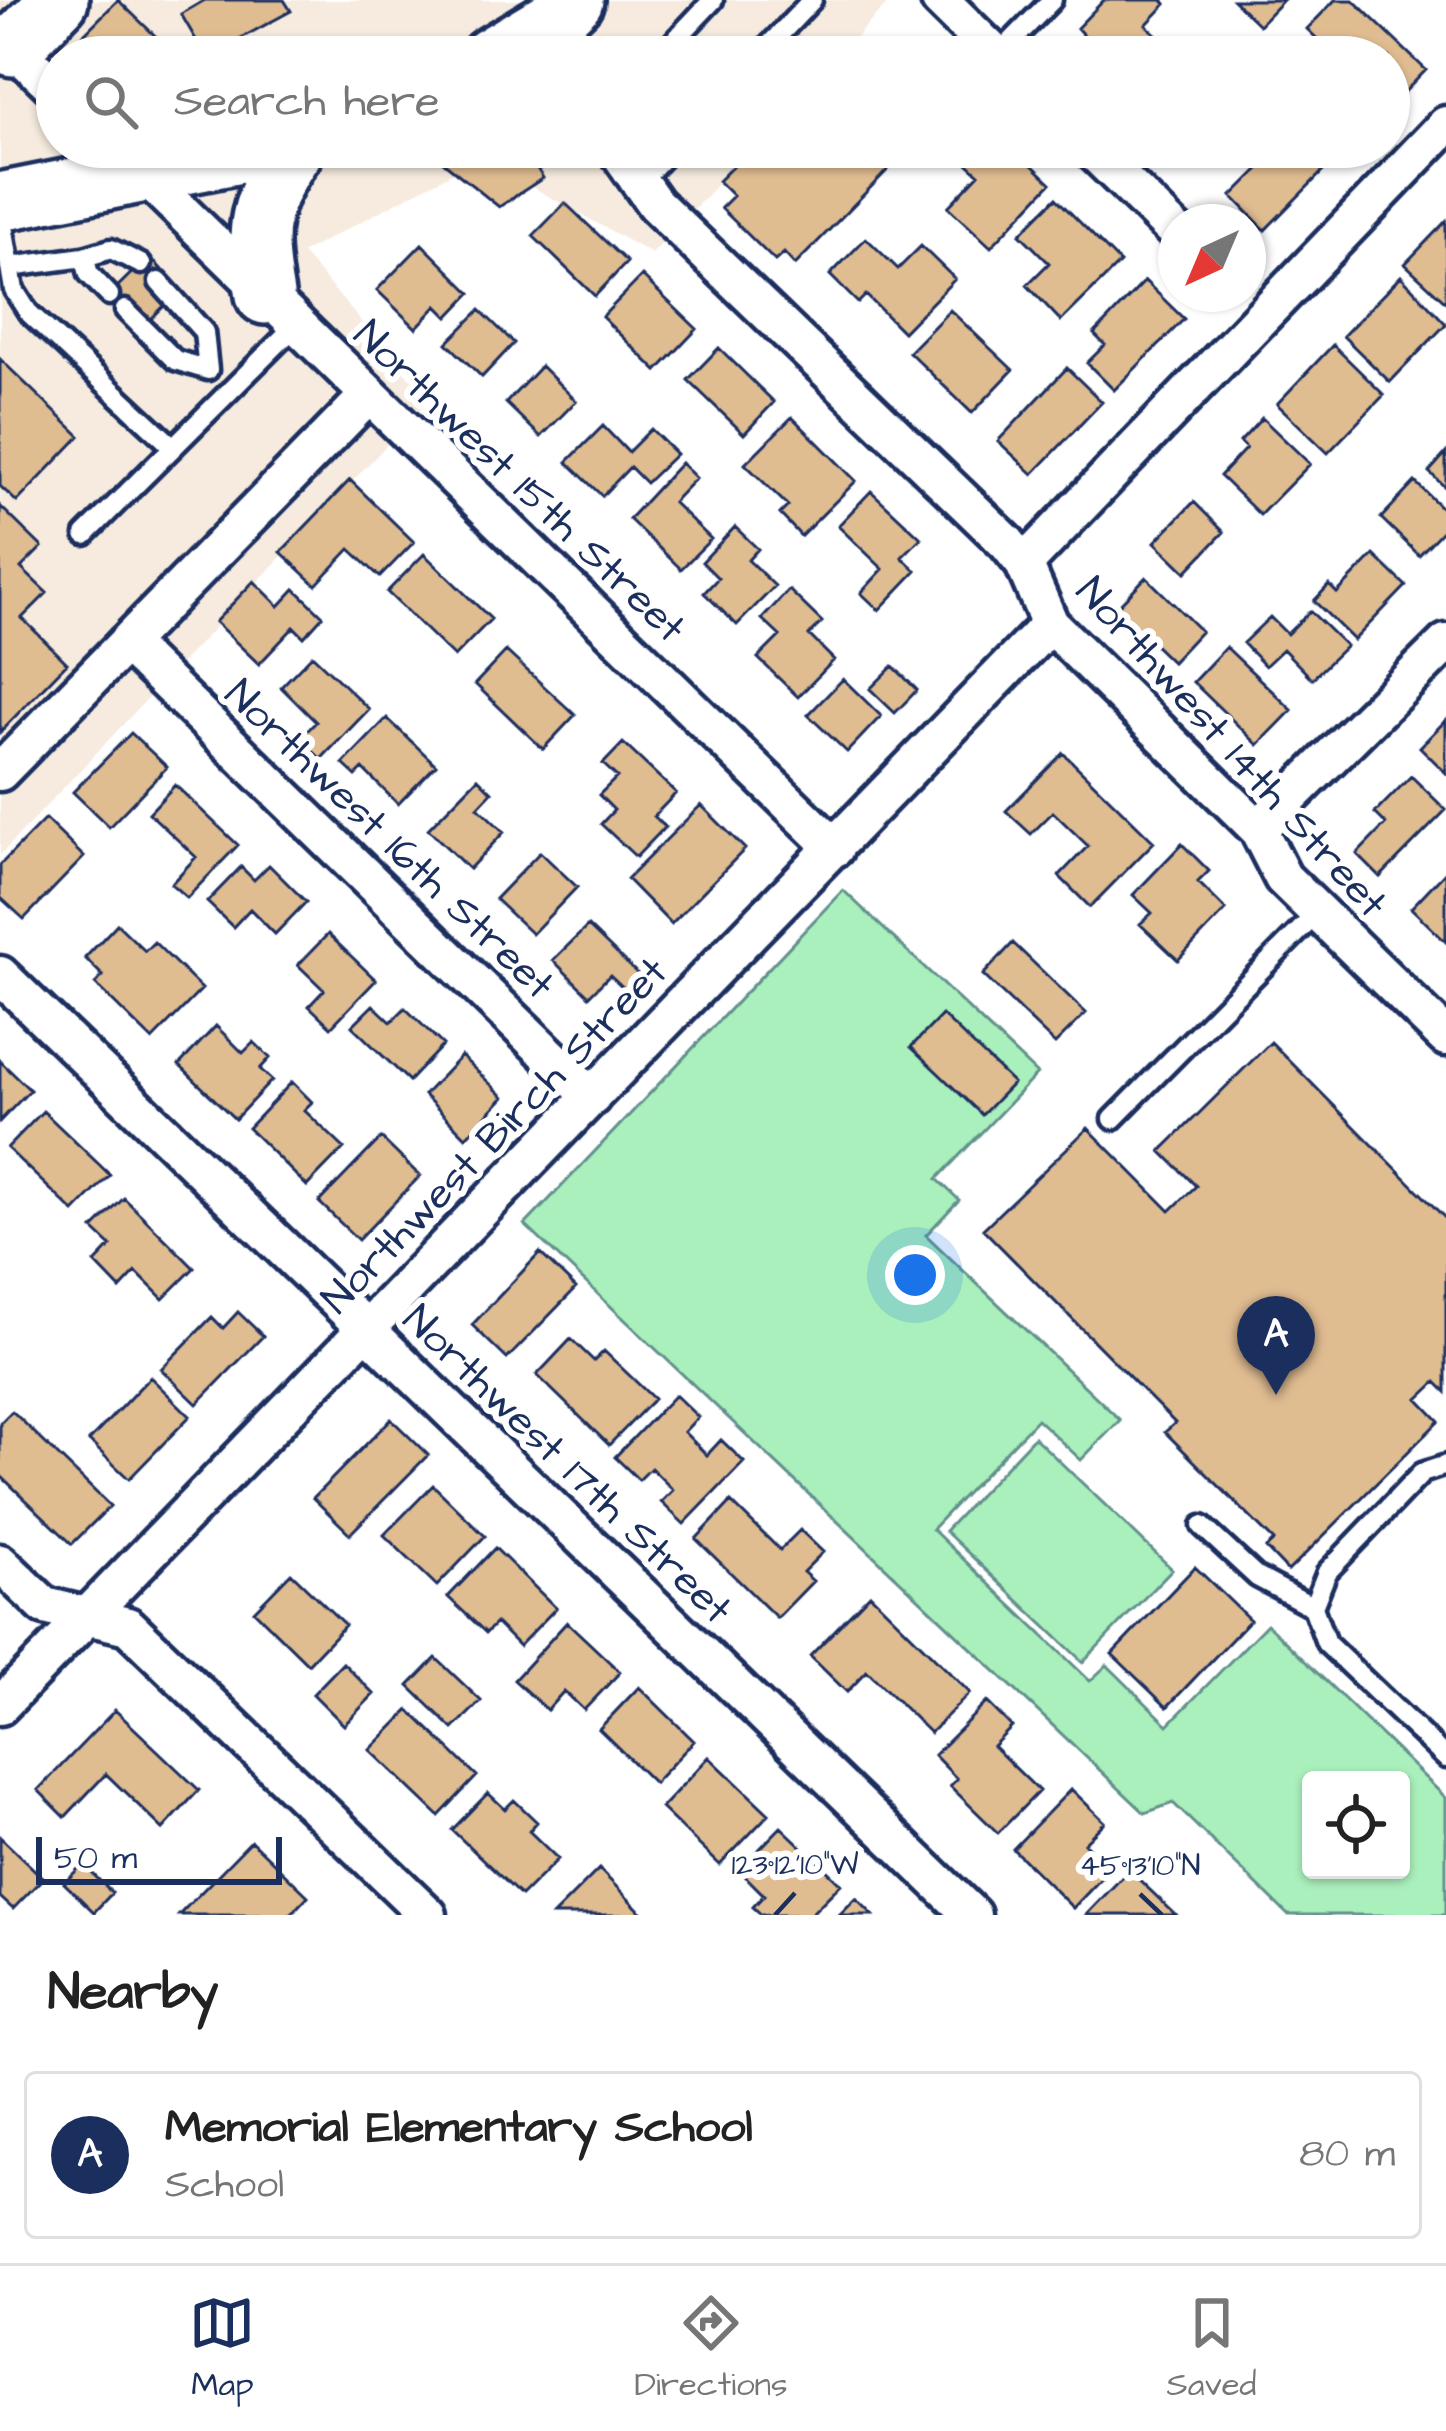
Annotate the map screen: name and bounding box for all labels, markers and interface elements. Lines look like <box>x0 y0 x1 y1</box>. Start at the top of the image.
search box <box>36 36 1410 168</box>
icon: search <box>78 69 144 135</box>
text: Search here <box>174 71 440 133</box>
north arrow <box>1158 204 1266 312</box>
street label: Northwest 15th Street <box>340 308 698 656</box>
street label: Northwest 14th Street <box>1062 565 1400 931</box>
street label: Northwest 16th Street <box>211 667 567 1013</box>
street label: Northwest Birch Street <box>309 945 681 1327</box>
your location <box>885 1245 945 1305</box>
street label: Northwest 17th Street <box>389 1292 745 1638</box>
pin: A <box>1237 1296 1315 1395</box>
map controls <box>1302 1771 1410 1879</box>
button: locate <box>1302 1771 1410 1879</box>
scale bar <box>36 1831 282 1884</box>
text: 50 m <box>54 1835 137 1881</box>
text: 123°12'10"W <box>732 1844 858 1886</box>
text: 45°13'10"N <box>1080 1845 1200 1887</box>
text: Nearby <box>48 1958 218 2029</box>
text: Memorial Elementary School <box>165 2097 752 2159</box>
text: A <box>78 2128 102 2182</box>
text: 80 m <box>1299 2128 1395 2182</box>
text: School <box>165 2159 284 2213</box>
tab: Map <box>189 2290 255 2408</box>
tab: Directions <box>634 2290 788 2408</box>
tab: Saved <box>1167 2290 1257 2408</box>

